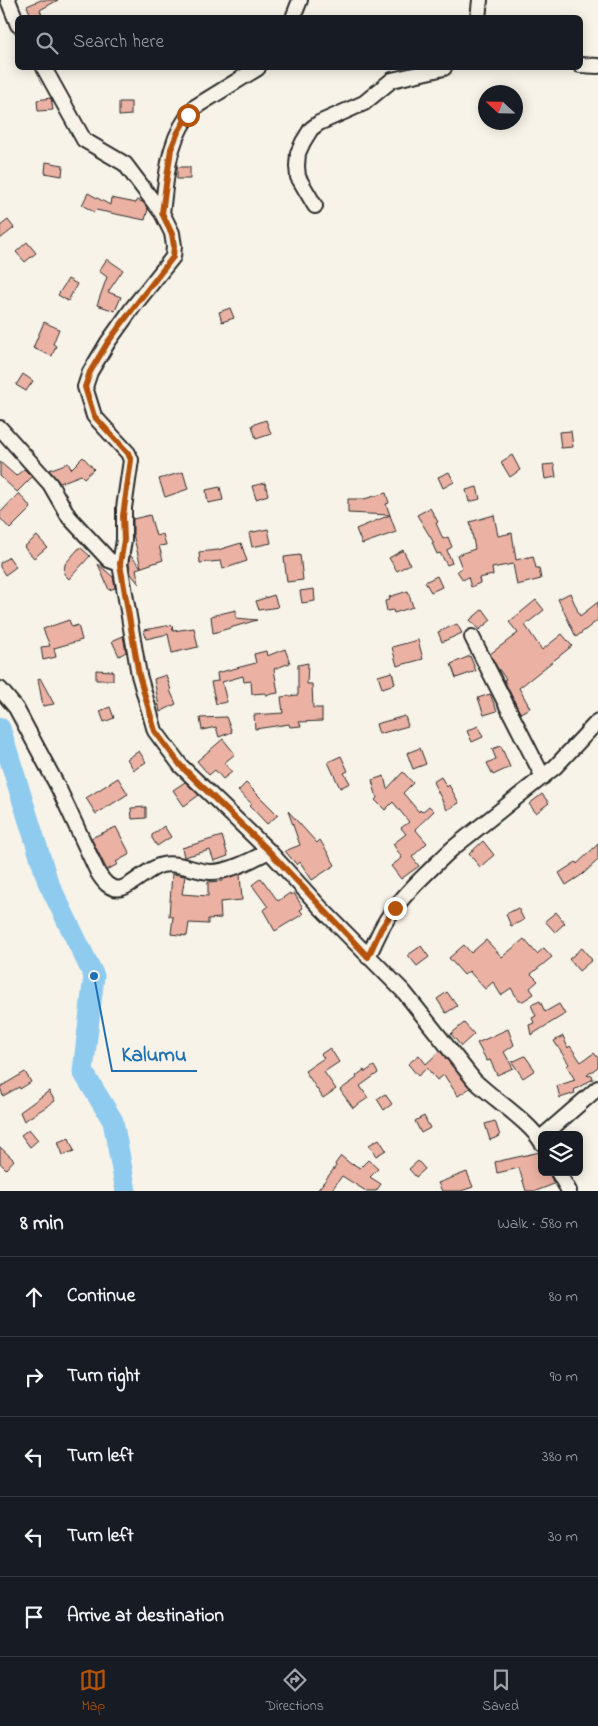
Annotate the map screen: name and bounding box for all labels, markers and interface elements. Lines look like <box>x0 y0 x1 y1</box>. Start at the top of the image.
search box <box>15 15 583 70</box>
icon: search <box>33 29 61 57</box>
text: Search here <box>73 29 164 56</box>
north arrow <box>478 85 523 130</box>
route start <box>177 104 200 127</box>
route end <box>384 897 407 920</box>
callout: Kalumu <box>112 1035 197 1071</box>
text: Kalumu <box>121 1041 187 1071</box>
map controls <box>538 1131 583 1176</box>
button: layers <box>538 1131 583 1176</box>
text: 8 min <box>20 1209 64 1239</box>
text: Walk · 580 m <box>497 1212 578 1236</box>
icon: ahead <box>20 1283 48 1311</box>
text: Continue <box>67 1283 135 1310</box>
text: 80 m <box>549 1285 578 1309</box>
icon: right <box>20 1363 48 1391</box>
text: Turn right <box>67 1363 140 1390</box>
text: 90 m <box>550 1365 578 1389</box>
icon: left <box>20 1443 48 1471</box>
text: Turn left <box>67 1443 134 1470</box>
text: 380 m <box>542 1445 578 1469</box>
icon: left <box>20 1523 48 1551</box>
text: Turn left <box>67 1523 134 1550</box>
text: 30 m <box>548 1525 578 1549</box>
icon: arrive <box>20 1603 48 1631</box>
text: Arrive at destination <box>67 1603 224 1630</box>
tab: Map <box>79 1666 107 1717</box>
tab: Directions <box>266 1666 324 1717</box>
tab: Saved <box>482 1666 519 1717</box>

